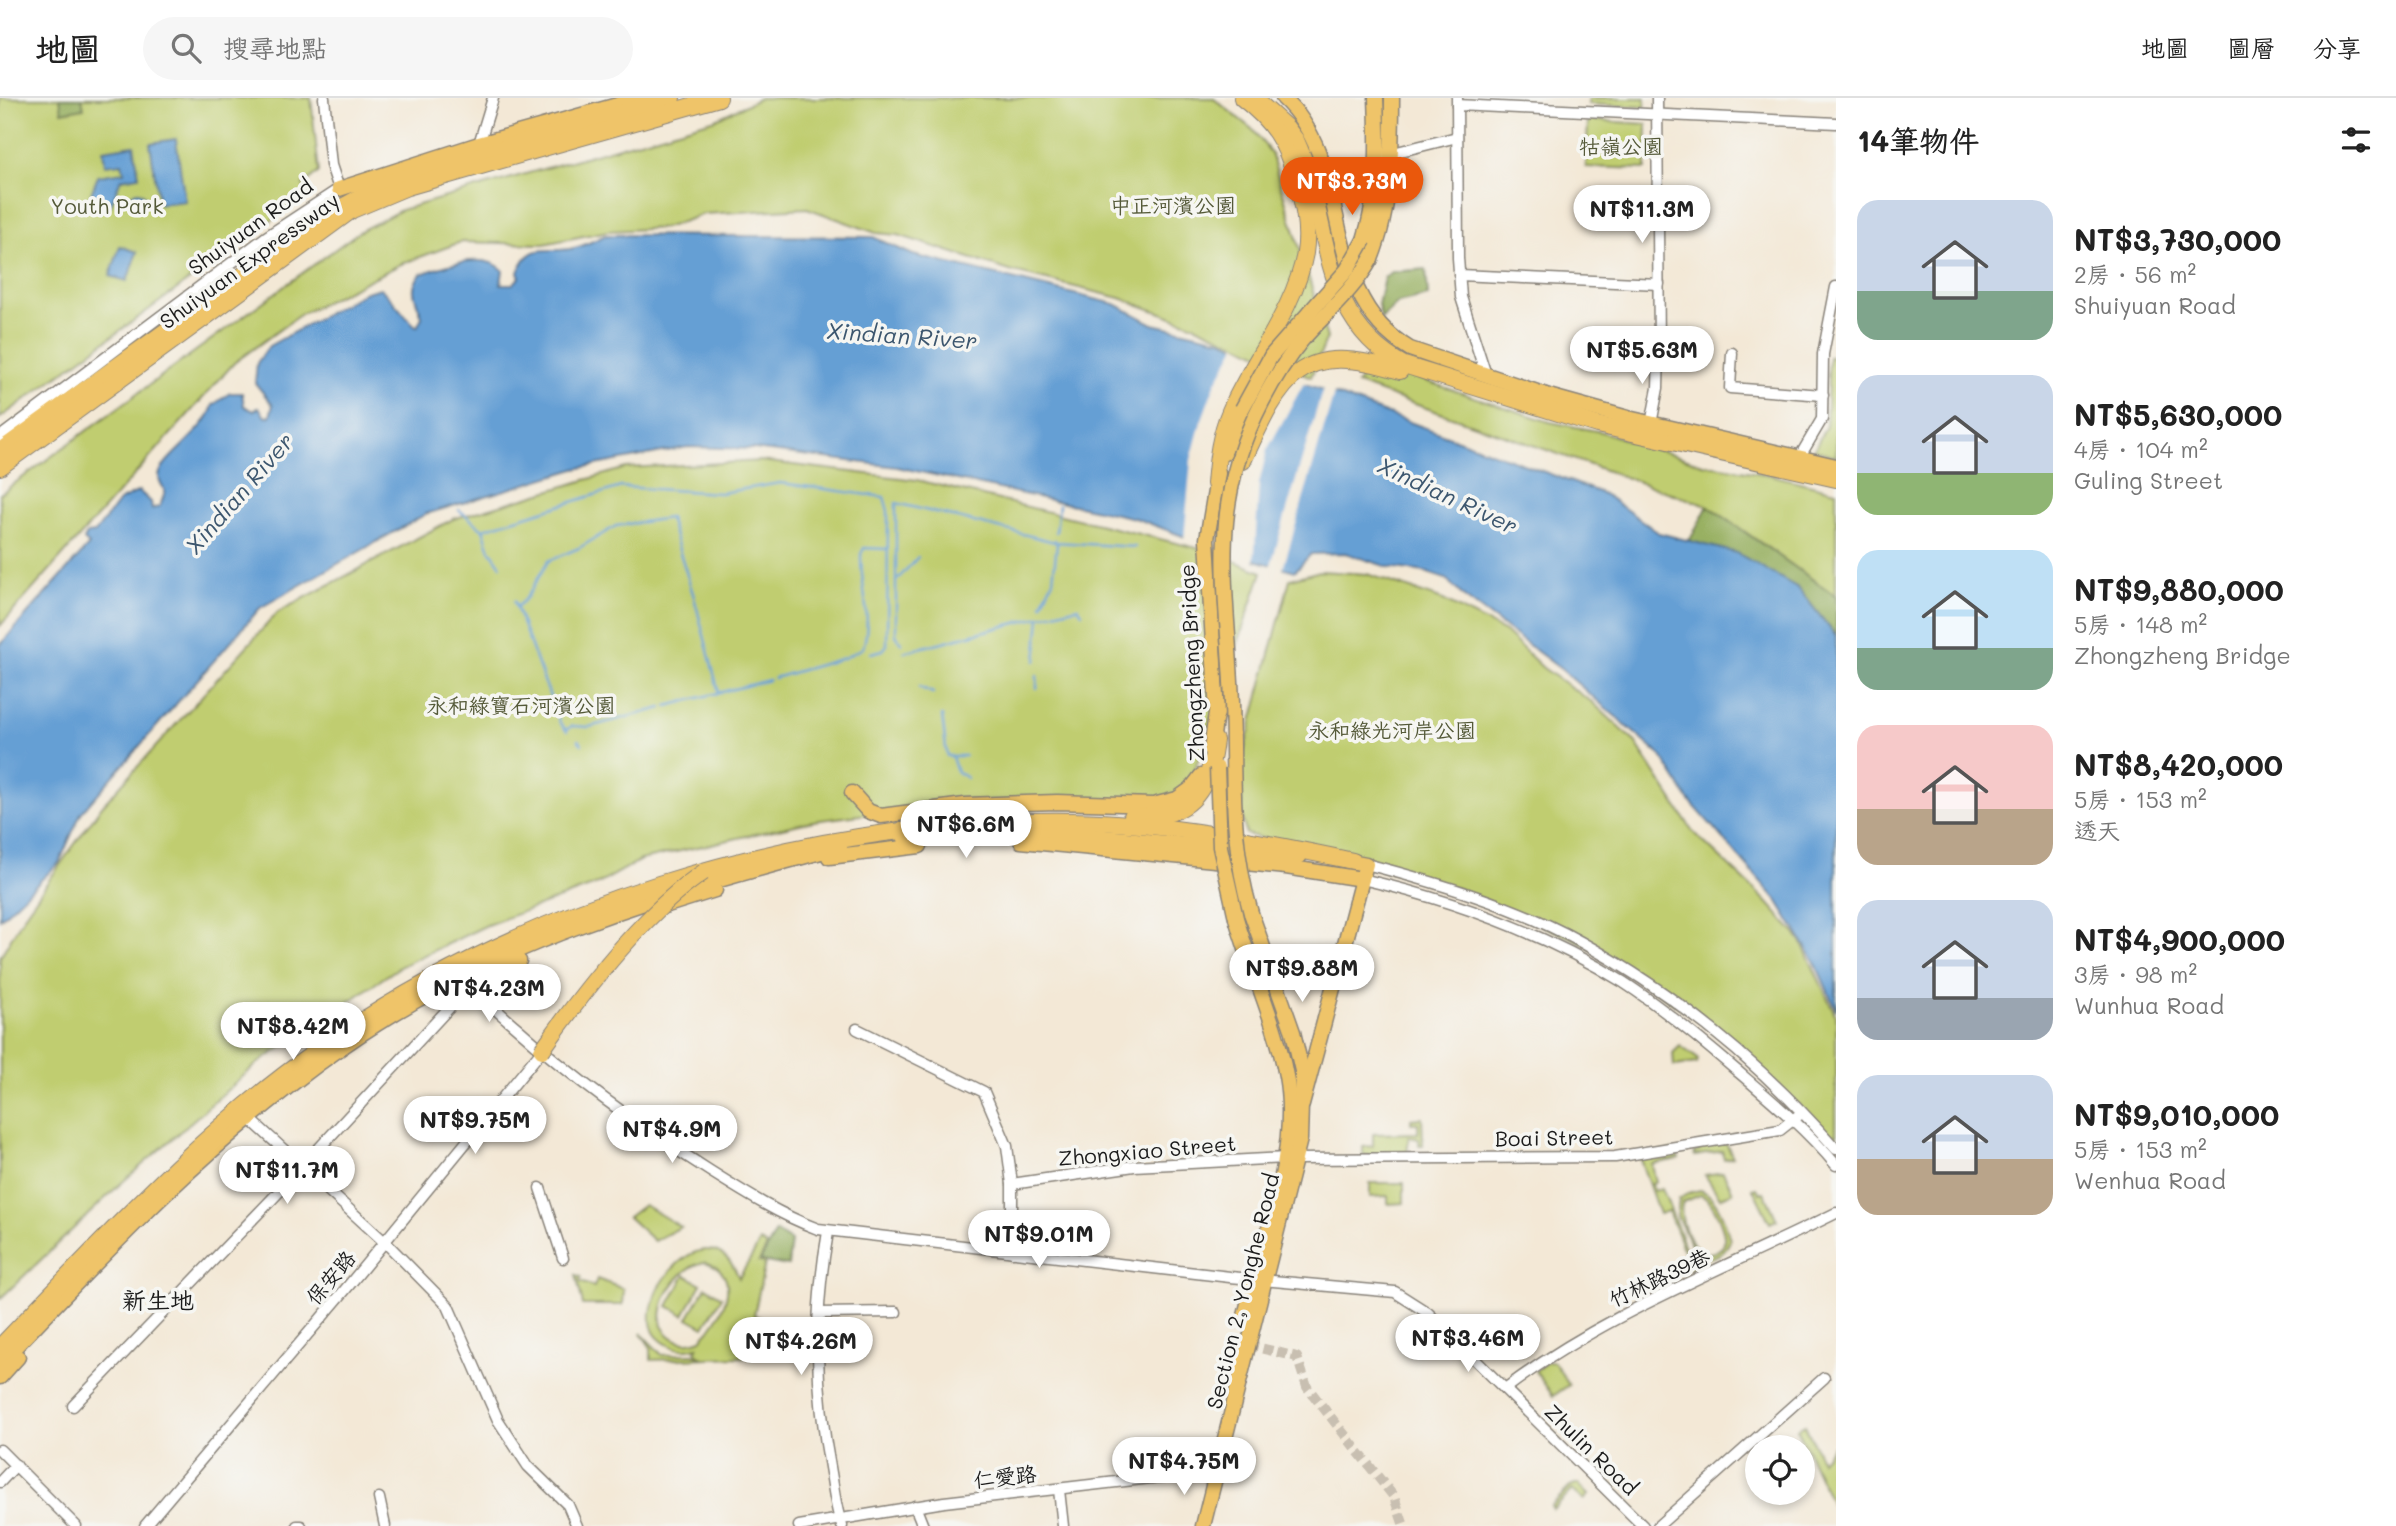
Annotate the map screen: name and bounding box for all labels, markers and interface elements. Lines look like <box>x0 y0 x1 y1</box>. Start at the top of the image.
search box <box>143 17 633 80</box>
text: 地圖 <box>35 26 101 69</box>
icon: search <box>167 29 205 67</box>
text: 搜尋地點 <box>223 31 327 65</box>
text: 地圖 <box>2141 32 2189 63</box>
text: 圖層 <box>2227 32 2275 63</box>
text: 分享 <box>2313 32 2361 63</box>
text: 14筆物件 <box>1857 120 1979 160</box>
icon: filters <box>2337 121 2375 159</box>
park label: 牯嶺公園 <box>1579 132 1663 159</box>
pin: NT$3.73M <box>1280 158 1424 217</box>
text: NT$3.73M <box>1296 165 1408 195</box>
street label: Shuiyuan Road <box>182 172 318 280</box>
street label: Shuiyuan Expressway <box>154 186 344 334</box>
pin: NT$11.3M <box>1570 186 1714 245</box>
park label: 中正河濱公園 <box>1110 191 1236 218</box>
park label: Youth Park <box>50 192 164 219</box>
text: NT$11.3M <box>1589 193 1695 223</box>
text: NT$3,730,000 <box>2074 219 2281 259</box>
icon: home <box>1913 228 1997 312</box>
text: 2房 · 56 m² <box>2074 259 2196 289</box>
text: Shuiyuan Road <box>2074 290 2236 320</box>
water label: Xindian River <box>826 315 978 355</box>
pin: NT$5.63M <box>1570 327 1714 386</box>
text: NT$5.63M <box>1586 334 1698 364</box>
text: NT$5,630,000 <box>2074 394 2282 434</box>
icon: home <box>1913 403 1997 487</box>
water label: Xindian River <box>178 426 300 560</box>
text: 4房 · 104 m² <box>2074 434 2208 464</box>
water label: Xindian River <box>1373 450 1523 540</box>
text: Guling Street <box>2074 465 2223 495</box>
street label: Zhongzheng Bridge <box>1172 564 1210 762</box>
text: NT$9,880,000 <box>2074 569 2284 609</box>
icon: home <box>1913 578 1997 662</box>
text: 5房 · 148 m² <box>2074 609 2207 639</box>
text: Zhongzheng Bridge <box>2074 640 2291 670</box>
park label: 永和綠寶石河濱公園 <box>427 691 616 718</box>
park label: 永和綠光河岸公園 <box>1308 716 1476 743</box>
text: NT$8,420,000 <box>2074 744 2283 784</box>
icon: home <box>1913 753 1997 837</box>
text: 5房 · 153 m² <box>2074 784 2207 814</box>
pin: NT$6.6M <box>901 800 1031 860</box>
text: NT$6.6M <box>917 808 1015 838</box>
text: 透天 <box>2074 815 2120 845</box>
text: NT$4,900,000 <box>2074 919 2285 959</box>
icon: home <box>1913 928 1997 1012</box>
pin: NT$9.88M <box>1230 944 1374 1004</box>
text: NT$9.88M <box>1245 952 1359 982</box>
text: 3房 · 98 m² <box>2074 959 2197 989</box>
pin: NT$4.23M <box>417 964 561 1024</box>
text: NT$4.23M <box>433 972 545 1002</box>
text: Wunhua Road <box>2074 990 2224 1020</box>
pin: NT$8.42M <box>221 1002 365 1062</box>
text: NT$8.42M <box>237 1010 349 1040</box>
text: NT$9,010,000 <box>2074 1094 2279 1134</box>
pin: NT$9.75M <box>403 1096 547 1156</box>
icon: home <box>1913 1103 1997 1187</box>
text: NT$9.75M <box>419 1104 531 1134</box>
pin: NT$4.9M <box>607 1105 737 1165</box>
text: NT$4.9M <box>622 1113 722 1143</box>
street label: Boai Street <box>1494 1122 1614 1152</box>
street label: Zhongxiao Street <box>1057 1129 1237 1171</box>
text: 5房 · 153 m² <box>2074 1134 2207 1164</box>
pin: NT$11.7M <box>215 1146 359 1206</box>
text: NT$11.7M <box>235 1154 339 1184</box>
text: Wenhua Road <box>2074 1165 2226 1195</box>
street label: Section 2, Yonghe Road <box>1200 1170 1284 1412</box>
pin: NT$9.01M <box>967 1210 1111 1270</box>
text: NT$9.01M <box>984 1218 1094 1248</box>
street label: 竹林路39巷 <box>1604 1242 1714 1312</box>
street label: 保安路 <box>299 1244 361 1310</box>
district label: 新生地 <box>122 1284 194 1315</box>
pin: NT$3.46M <box>1396 1314 1540 1374</box>
pin: NT$4.26M <box>729 1318 873 1377</box>
text: NT$3.46M <box>1411 1322 1525 1352</box>
text: NT$4.26M <box>745 1325 857 1355</box>
street label: Zhulin Road <box>1540 1398 1644 1500</box>
map controls <box>1745 1435 1815 1505</box>
button: locate <box>1745 1435 1815 1505</box>
pin: NT$4.75M <box>1112 1438 1256 1497</box>
text: NT$4.75M <box>1128 1445 1240 1475</box>
street label: 仁愛路 <box>972 1459 1038 1493</box>

